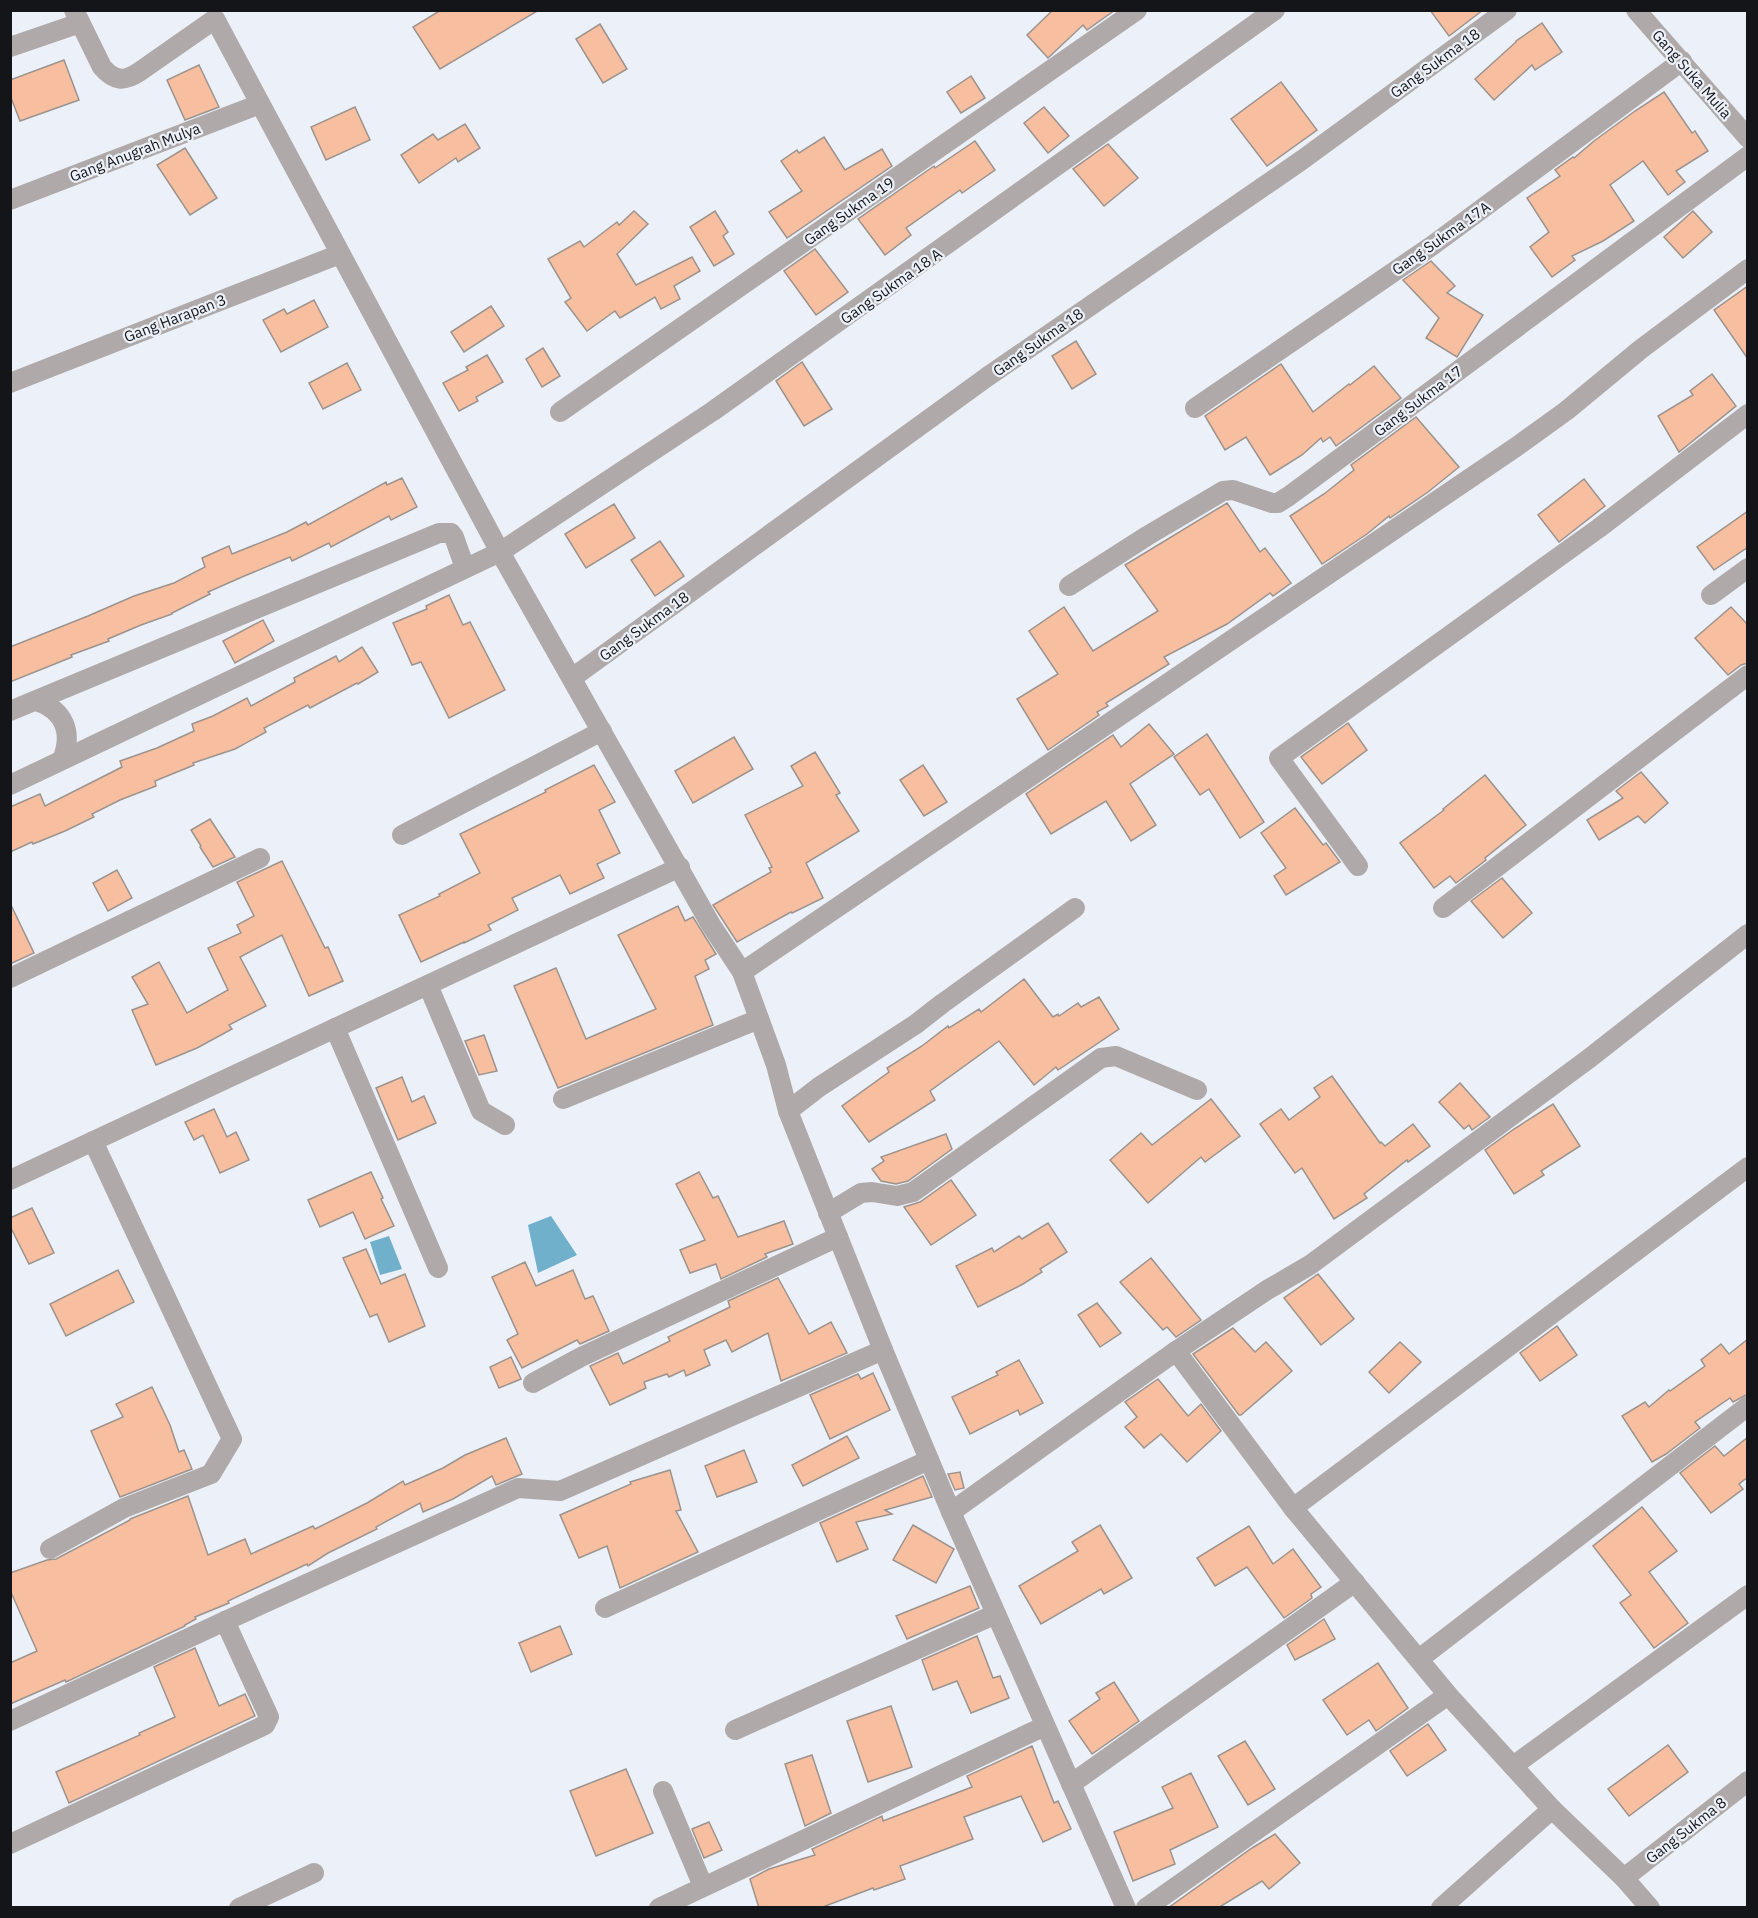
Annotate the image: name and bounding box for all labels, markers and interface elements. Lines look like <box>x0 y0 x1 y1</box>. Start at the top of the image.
street label: Gang Sukma 18 <box>1386 24 1484 102</box>
street label: Gang Suka Mulia <box>1648 26 1736 122</box>
street label: Gang Anugrah Mulya <box>67 118 203 186</box>
street label: Gang Sukma 19 <box>800 173 898 249</box>
street label: Gang Sukma 17A <box>1388 197 1494 279</box>
street label: Gang Sukma 18 A <box>837 244 946 328</box>
street label: Gang Harapan 3 <box>121 290 229 346</box>
street label: Gang Sukma 18 <box>989 304 1087 380</box>
street label: Gang Sukma 17 <box>1370 361 1466 441</box>
street label: Gang Sukma 18 <box>595 587 693 665</box>
street label: Gang Sukma 8 <box>1642 1793 1730 1867</box>

